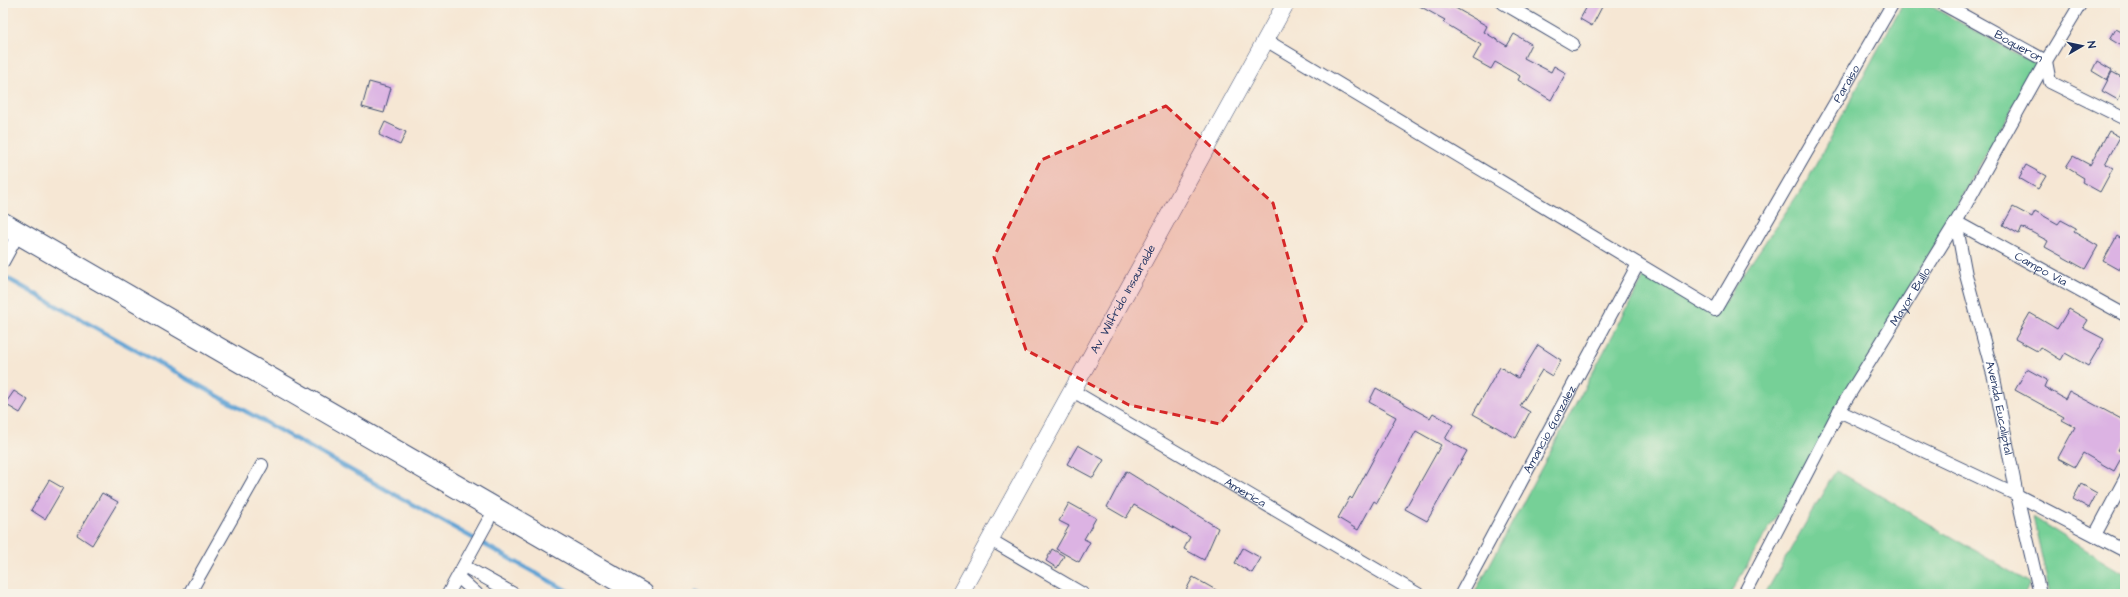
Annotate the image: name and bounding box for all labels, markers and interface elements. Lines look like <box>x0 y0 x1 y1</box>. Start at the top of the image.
street label: Boqueron <box>1991 26 2046 67</box>
north arrow <box>2062 26 2102 66</box>
text: N <box>2083 40 2099 49</box>
street label: Paraiso <box>1829 62 1864 106</box>
street label: Av. Wilfrido Insauralde <box>1086 241 1160 357</box>
street label: Campo Via <box>2011 248 2070 291</box>
street label: Mayor Bullo <box>1886 264 1935 329</box>
street label: Avenida Eucaliptal <box>1981 359 2017 456</box>
street label: Amancio Gonzalez <box>1519 382 1580 476</box>
street label: America <box>1221 474 1269 512</box>

